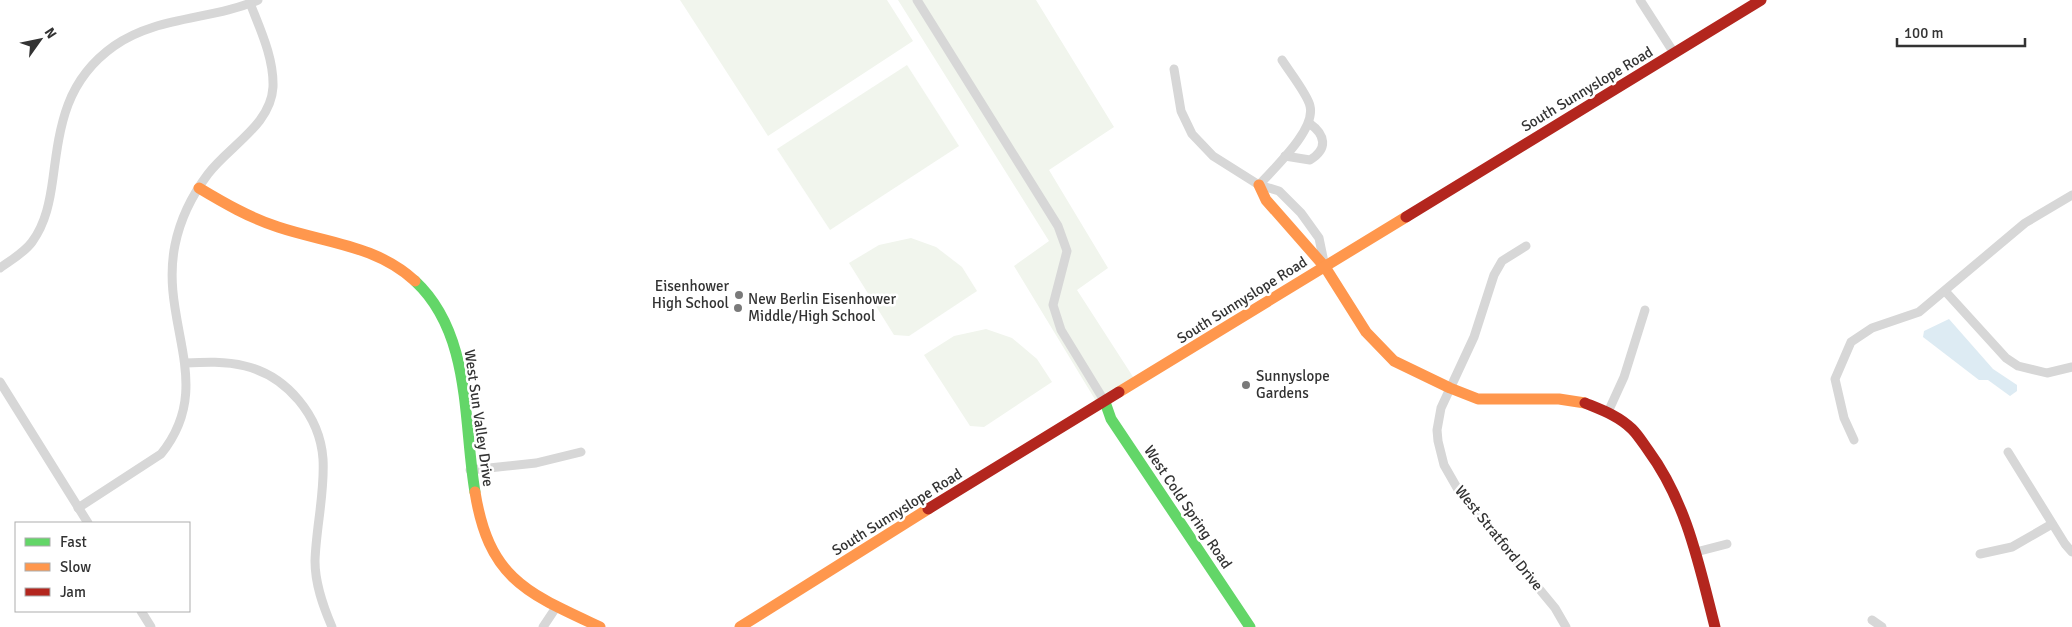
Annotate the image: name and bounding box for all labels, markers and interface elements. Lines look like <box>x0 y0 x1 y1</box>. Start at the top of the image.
north arrow <box>15 15 65 65</box>
scale bar <box>1897 15 2024 47</box>
text: N <box>41 24 60 42</box>
text: 100 m <box>1904 24 1944 42</box>
street label: South Sunnyslope Road <box>1518 43 1656 135</box>
street label: South Sunnyslope Road <box>1174 253 1310 347</box>
place label: Eisenhower High School <box>652 277 729 312</box>
marker: Eisenhower High School <box>733 289 745 301</box>
place label: New Berlin Eisenhower Middle/High School <box>748 290 896 325</box>
marker: New Berlin Eisenhower Middle/High School <box>732 302 744 314</box>
street label: West Sun Valley Drive <box>460 348 498 488</box>
place label: Sunnyslope Gardens <box>1256 367 1330 402</box>
marker: Sunnyslope Gardens <box>1240 379 1252 391</box>
street label: West Cold Spring Road <box>1140 442 1236 572</box>
street label: South Sunnyslope Road <box>829 465 965 559</box>
street label: West Stratford Drive <box>1451 482 1547 594</box>
legend <box>15 522 190 612</box>
text: Fast <box>60 533 87 551</box>
text: Slow <box>60 558 91 576</box>
text: Jam <box>60 583 86 601</box>

